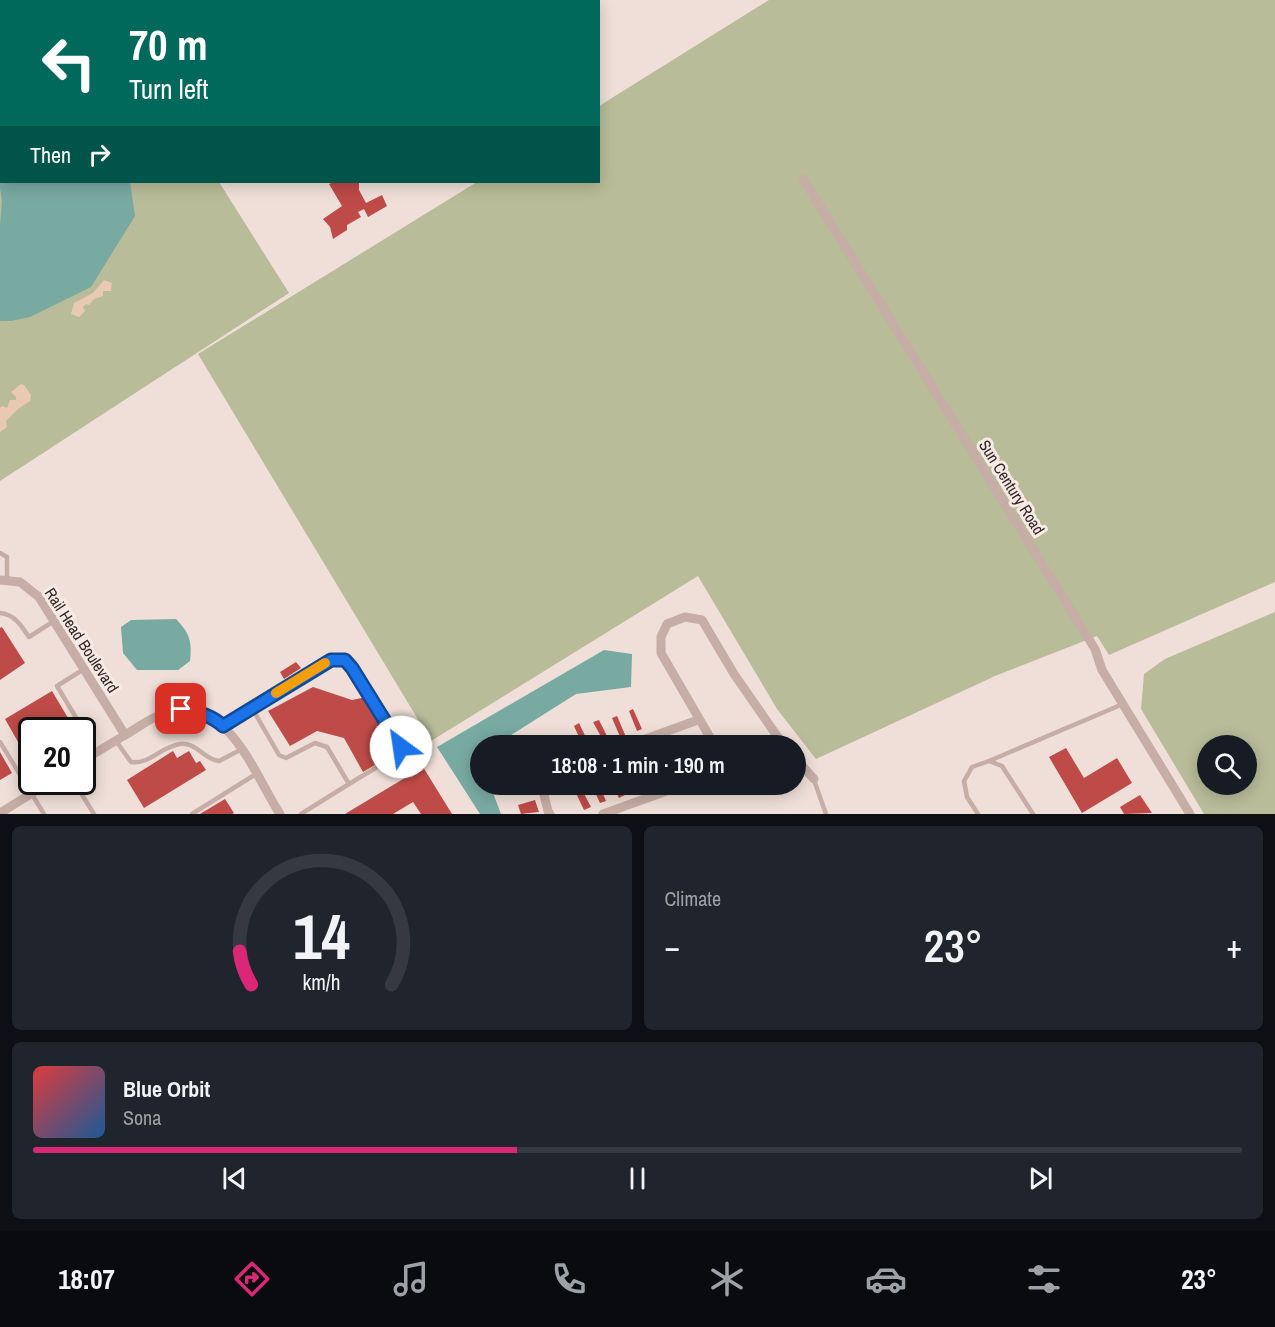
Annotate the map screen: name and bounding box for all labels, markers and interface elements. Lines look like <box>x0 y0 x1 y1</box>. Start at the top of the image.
text: 70 m <box>129 17 208 73</box>
icon: left <box>30 24 108 102</box>
text: Turn left <box>129 71 208 107</box>
icon: right <box>83 138 116 171</box>
text: Then <box>30 140 71 170</box>
street label: Sun Century Road <box>974 435 1050 539</box>
street label: Rail Head Boulevard <box>40 583 124 697</box>
pin <box>155 683 206 734</box>
icon: arrive <box>164 692 197 725</box>
position arrow <box>369 715 433 779</box>
speed limit sign: 20 <box>18 717 96 795</box>
map controls <box>1197 735 1257 795</box>
button: search <box>1197 735 1257 795</box>
text: 18:08 · 1 min · 190 m <box>551 750 725 780</box>
text: Climate <box>665 885 721 912</box>
text: 14 <box>293 894 350 978</box>
text: 23° <box>924 915 983 976</box>
text: − <box>665 924 680 968</box>
text: + <box>1226 924 1242 968</box>
text: km/h <box>303 968 341 997</box>
text: Blue Orbit <box>123 1074 210 1104</box>
text: Sona <box>123 1104 161 1131</box>
icon: previous <box>218 1162 251 1195</box>
icon: pause <box>621 1162 654 1195</box>
icon: next <box>1024 1162 1057 1195</box>
icon: directions <box>231 1258 273 1300</box>
icon: music <box>390 1258 432 1300</box>
icon: phone <box>548 1258 590 1300</box>
icon: climate <box>706 1258 748 1300</box>
icon: car <box>865 1258 907 1300</box>
icon: filters <box>1023 1258 1065 1300</box>
text: 18:07 <box>58 1261 115 1297</box>
text: 23° <box>1181 1261 1217 1297</box>

